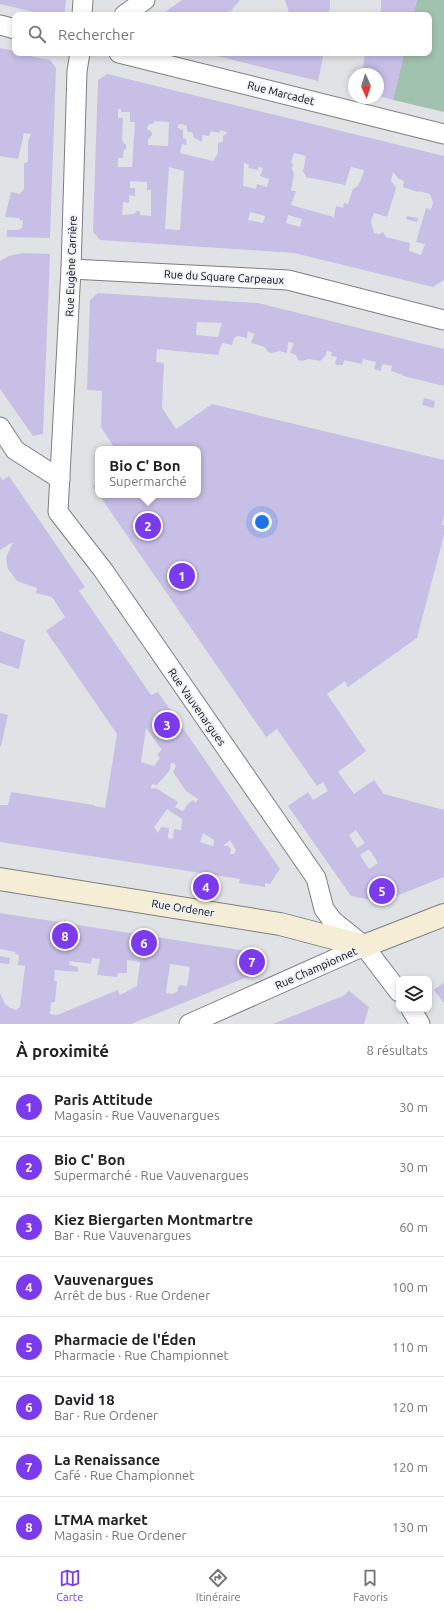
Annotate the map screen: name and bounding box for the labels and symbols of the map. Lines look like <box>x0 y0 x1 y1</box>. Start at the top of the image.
north arrow <box>348 68 384 104</box>
street label: Rue Marcadet <box>246 79 316 107</box>
street label: Rue Eugène Carrière <box>63 215 79 317</box>
street label: Rue du Square Carpeaux <box>164 268 285 286</box>
pin: 2 <box>135 511 161 541</box>
your location <box>252 512 272 532</box>
pin: 1 <box>169 561 195 591</box>
street label: Rue Vauvenargues <box>166 666 228 748</box>
pin: 3 <box>154 710 180 740</box>
pin: 4 <box>193 872 219 902</box>
pin: 5 <box>369 876 395 906</box>
street label: Rue Ordener <box>151 897 216 919</box>
pin: 8 <box>52 921 78 951</box>
pin: 6 <box>131 928 157 958</box>
street label: Rue Championnet <box>273 944 359 991</box>
pin: 7 <box>239 947 265 977</box>

